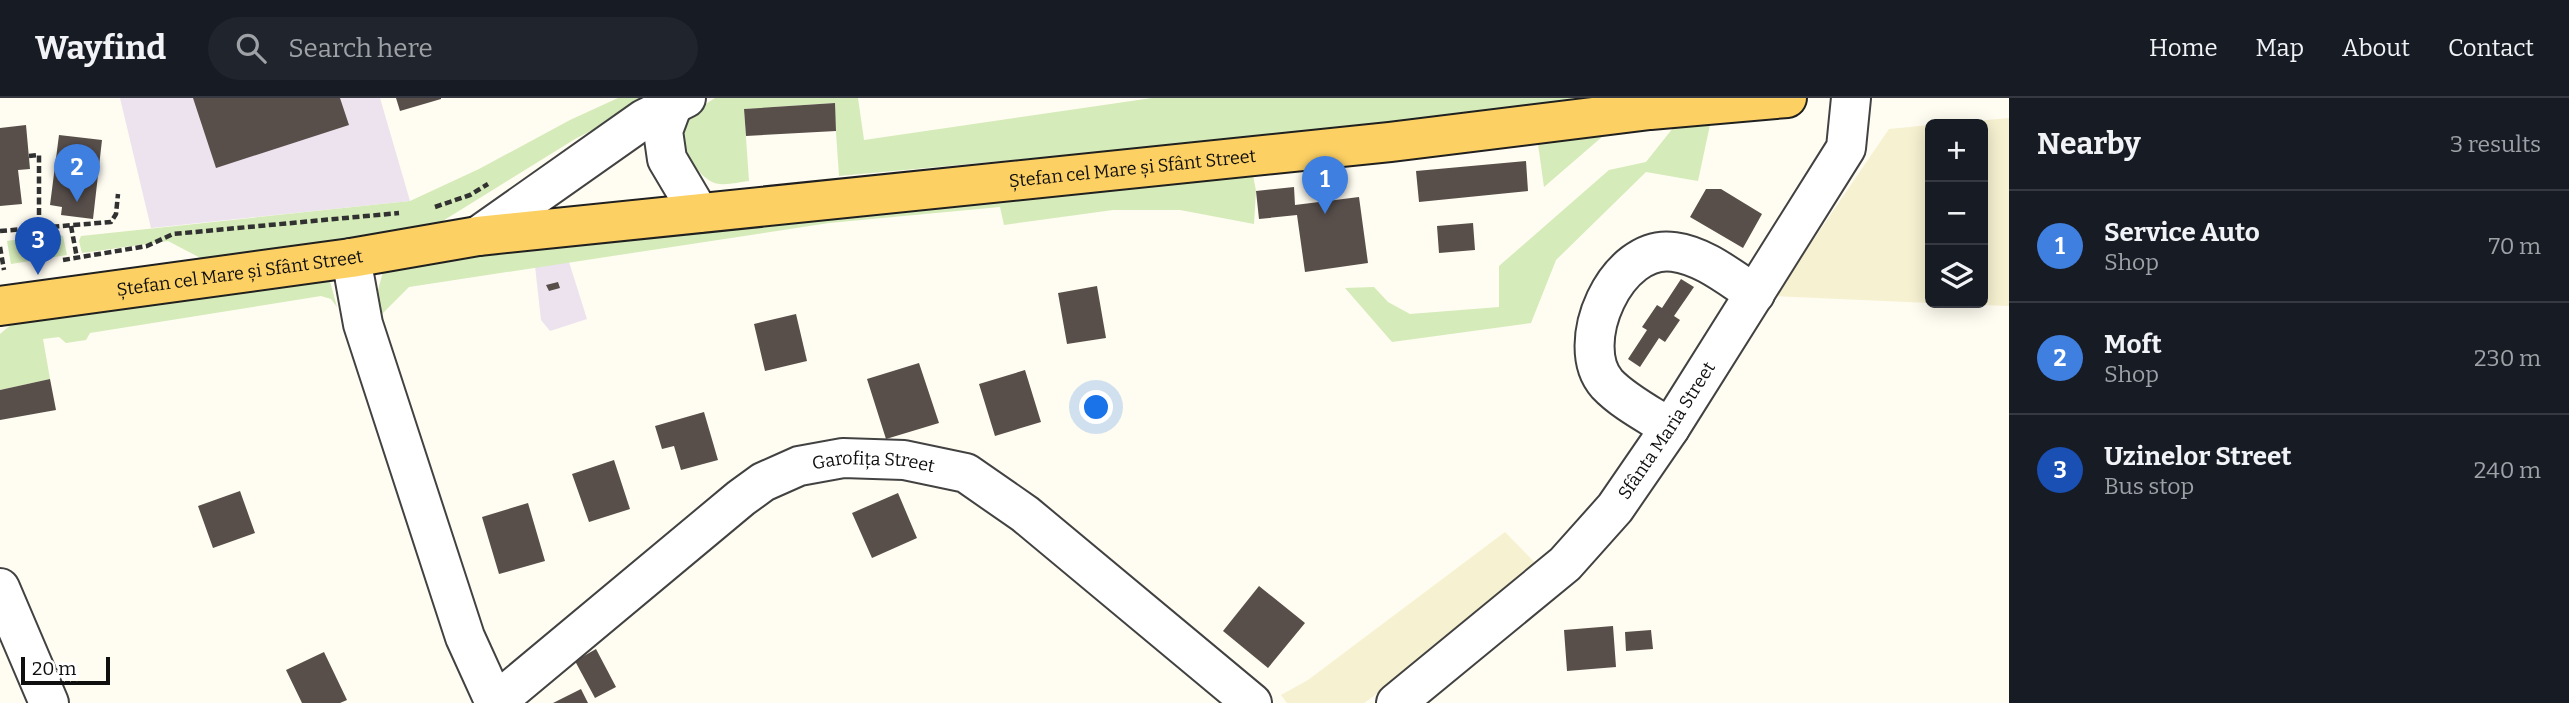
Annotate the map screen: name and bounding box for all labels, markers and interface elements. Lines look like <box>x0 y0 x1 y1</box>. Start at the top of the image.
search box <box>208 17 698 80</box>
text: Wayfind <box>35 28 166 68</box>
icon: search <box>232 29 270 67</box>
text: Search here <box>288 33 433 64</box>
text: Home <box>2149 34 2218 62</box>
text: Map <box>2256 34 2304 62</box>
text: About <box>2342 34 2410 62</box>
text: Contact <box>2448 34 2534 62</box>
map controls <box>1925 119 1988 308</box>
button: + <box>1925 119 1988 182</box>
text: Nearby <box>2037 126 2141 162</box>
text: 3 results <box>2450 130 2541 158</box>
pin: 2 <box>54 144 100 202</box>
street label: Ștefan cel Mare și Sfânt Street <box>1008 145 1258 192</box>
pin: 1 <box>1302 156 1348 214</box>
button: − <box>1925 182 1988 245</box>
pin: 3 <box>15 217 61 275</box>
text: Service Auto <box>2104 217 2260 248</box>
text: 1 <box>2055 232 2065 260</box>
text: 70 m <box>2489 232 2541 260</box>
street label: Ștefan cel Mare și Sfânt Street <box>115 245 365 301</box>
button: layers <box>1925 245 1988 308</box>
text: Shop <box>2104 248 2159 276</box>
text: Moft <box>2104 329 2162 360</box>
text: 2 <box>2054 344 2066 372</box>
text: 230 m <box>2474 344 2541 372</box>
street label: Sfânta Maria Street <box>1613 357 1720 504</box>
text: Shop <box>2104 360 2159 388</box>
your location <box>1079 390 1113 424</box>
text: Uzinelor Street <box>2104 441 2292 472</box>
street label: Garofița Street <box>810 447 937 477</box>
text: 3 <box>2053 456 2067 484</box>
text: 240 m <box>2474 456 2541 484</box>
text: Bus stop <box>2104 472 2194 500</box>
scale bar <box>21 654 110 686</box>
text: 20 m <box>32 657 76 680</box>

